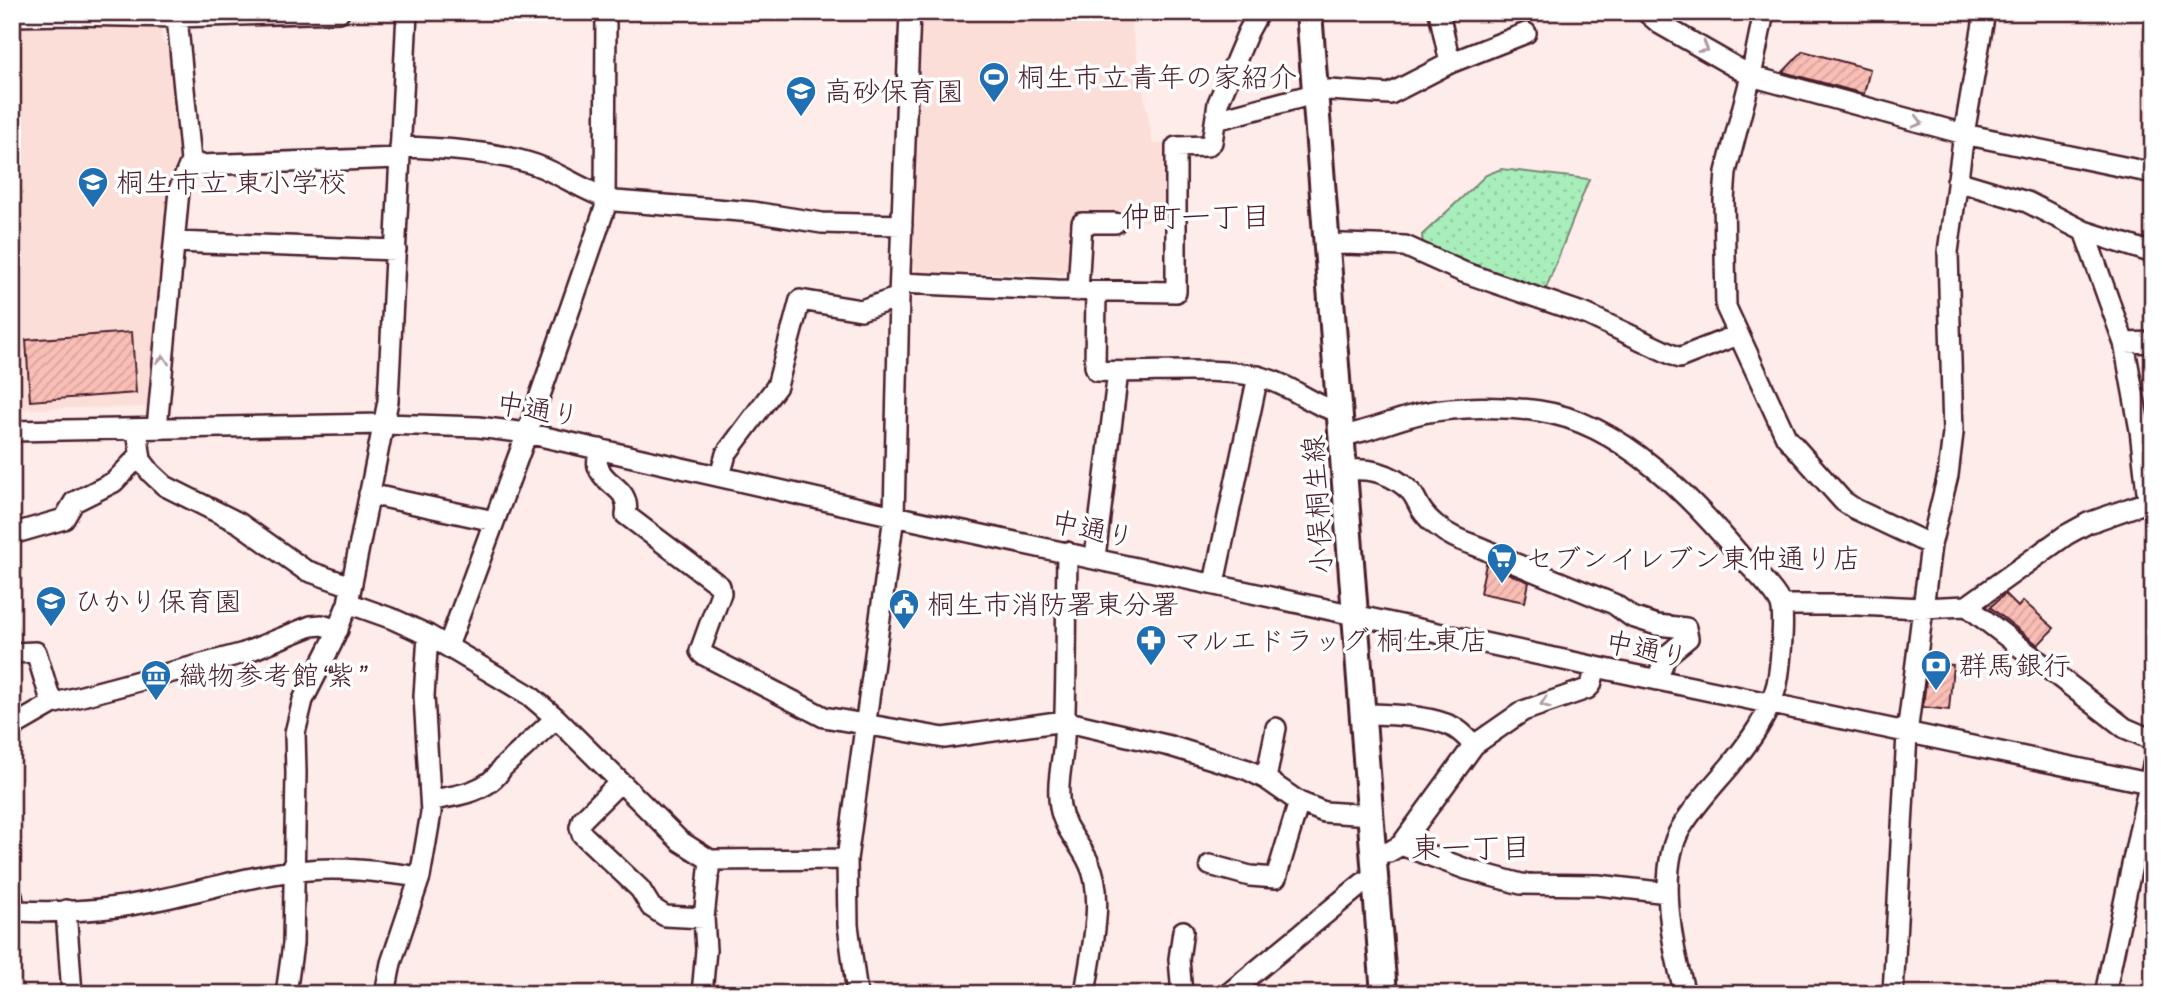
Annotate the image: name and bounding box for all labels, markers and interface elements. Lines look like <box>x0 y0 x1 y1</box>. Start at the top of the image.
one-way arrow <box>1696 40 1709 53</box>
sports icon: 桐生市立青年の家紹介 <box>977 60 1011 104</box>
place label: 桐生市立青年の家紹介 <box>1017 60 1297 95</box>
school or university icon: 高砂保育園 <box>784 74 818 118</box>
place label: 高砂保育園 <box>824 74 964 109</box>
one-way arrow <box>1912 113 1924 128</box>
school or university icon: 桐生市立 東小学校 <box>76 165 110 209</box>
place label: 桐生市立 東小学校 <box>116 165 347 200</box>
district label: 仲町一丁目 <box>1121 198 1271 236</box>
one-way arrow <box>155 355 170 366</box>
street label: 中通り <box>494 385 582 434</box>
street label: 小俣桐生線 <box>1295 434 1340 576</box>
street label: 中通り <box>1048 504 1138 555</box>
supermarket icon: セブンイレブン東仲通り店 <box>1485 541 1519 585</box>
place label: セブンイレブン東仲通り店 <box>1525 541 1861 576</box>
school or university icon: ひかり保育園 <box>34 584 68 628</box>
place label: ひかり保育園 <box>74 584 242 619</box>
public building icon: 桐生市消防署東分署 <box>887 587 921 631</box>
place label: 桐生市消防署東分署 <box>927 587 1179 622</box>
pharmacy icon: マルエドラッグ 桐生東店 <box>1134 623 1168 667</box>
place label: マルエドラッグ 桐生東店 <box>1174 623 1488 658</box>
street label: 中通り <box>1602 624 1692 675</box>
bank icon: 群馬銀行 <box>1919 648 1953 692</box>
place label: 群馬銀行 <box>1959 648 2071 683</box>
museum icon: 織物参考館“紫” <box>139 658 173 702</box>
place label: 織物参考館“紫” <box>179 658 368 693</box>
one-way arrow <box>1540 695 1552 709</box>
district label: 東一丁目 <box>1411 829 1531 867</box>

